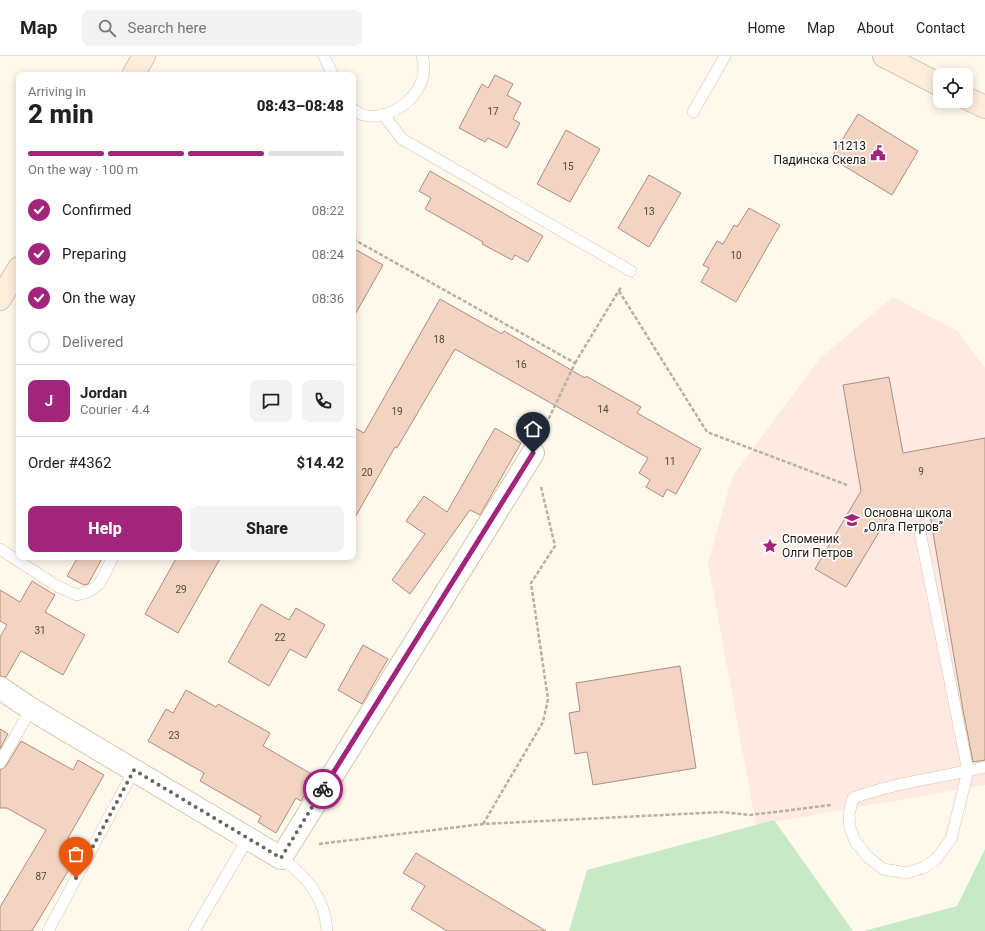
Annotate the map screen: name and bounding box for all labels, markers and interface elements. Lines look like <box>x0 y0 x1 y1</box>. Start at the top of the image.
search box <box>82 10 362 46</box>
text: Map <box>20 16 58 39</box>
icon: search <box>96 17 118 39</box>
text: Search here <box>128 19 206 37</box>
text: Home <box>747 20 785 36</box>
text: Map <box>807 20 835 36</box>
text: About <box>857 20 894 36</box>
text: Contact <box>916 20 965 36</box>
map controls <box>933 68 973 108</box>
button: locate <box>933 68 973 108</box>
text: Arriving in <box>28 84 86 99</box>
text: 08:43–08:48 <box>257 97 344 115</box>
text: 2 min <box>28 99 94 129</box>
house number: 17 <box>487 106 499 117</box>
place label: 11213 Падинска Скела <box>774 139 866 167</box>
public building icon: 11213 Падинска Скела <box>869 144 887 162</box>
house number: 15 <box>562 161 574 172</box>
text: On the way · 100 m <box>28 162 138 177</box>
icon: check <box>28 199 50 221</box>
text: Confirmed <box>62 201 132 219</box>
text: 08:22 <box>312 203 344 218</box>
house number: 13 <box>643 206 655 217</box>
icon: check <box>28 243 50 265</box>
text: Preparing <box>62 245 126 263</box>
text: 08:24 <box>312 247 344 262</box>
house number: 10 <box>730 250 742 261</box>
icon: check <box>28 287 50 309</box>
text: On the way <box>62 289 136 307</box>
text: 08:36 <box>312 291 344 306</box>
text: Delivered <box>62 333 124 351</box>
house number: 18 <box>433 334 445 345</box>
house number: 16 <box>515 359 527 370</box>
button: chat <box>250 380 292 422</box>
button: phone <box>302 380 344 422</box>
text: Jordan <box>80 384 127 402</box>
text: J <box>45 392 53 410</box>
text: Courier · 4.4 <box>80 402 150 417</box>
house number: 14 <box>597 404 609 415</box>
house number: 19 <box>391 406 403 417</box>
pin <box>516 412 550 453</box>
icon: home <box>522 418 544 440</box>
text: Order #4362 <box>28 454 111 472</box>
text: $14.42 <box>297 454 344 472</box>
house number: 11 <box>664 456 676 467</box>
house number: 9 <box>918 466 924 477</box>
house number: 20 <box>361 467 373 478</box>
button: Help <box>28 506 182 552</box>
button: Share <box>190 506 344 552</box>
place label: Основна школа „Олга Петров” <box>864 506 952 534</box>
school or university icon: Основна школа „Олга Петров” <box>843 511 861 529</box>
place label: Споменик Олги Петров <box>782 532 853 560</box>
place icon: Споменик Олги Петров <box>761 537 779 555</box>
house number: 29 <box>175 584 187 595</box>
house number: 31 <box>34 625 46 636</box>
house number: 22 <box>274 632 286 643</box>
house number: 23 <box>168 730 180 741</box>
courier <box>303 769 343 809</box>
icon: bike <box>312 778 334 800</box>
pin <box>59 837 93 878</box>
icon: bag <box>65 843 87 865</box>
house number: 87 <box>35 871 47 882</box>

